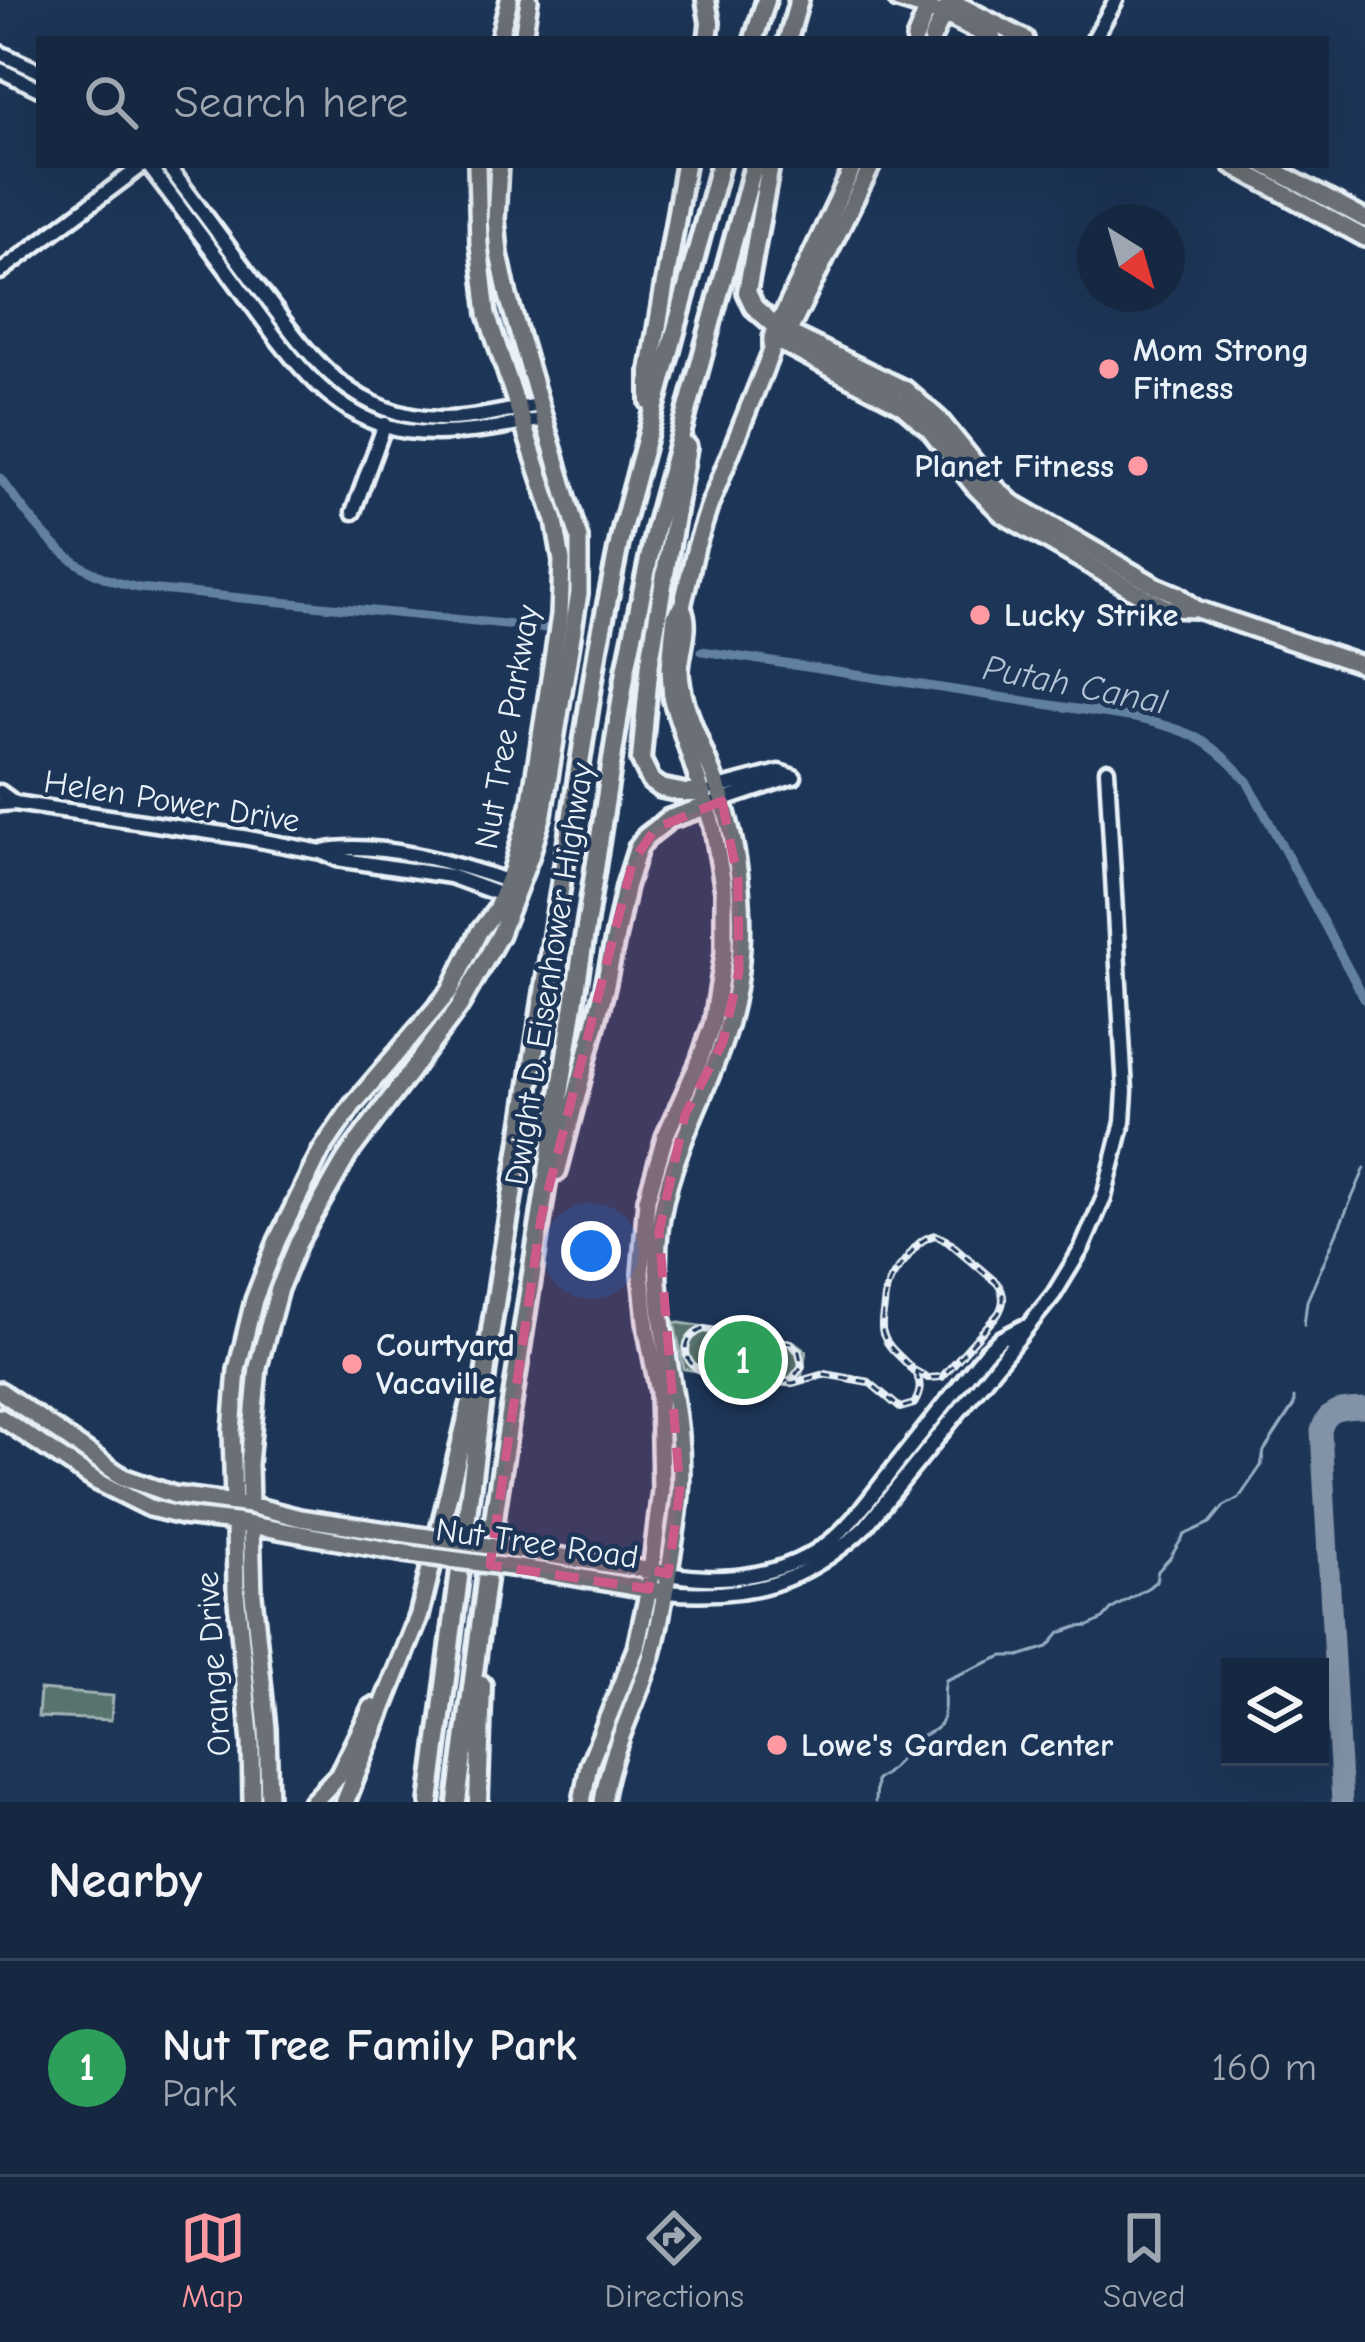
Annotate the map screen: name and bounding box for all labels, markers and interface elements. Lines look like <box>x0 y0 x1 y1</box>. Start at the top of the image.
search box <box>36 36 1329 168</box>
icon: search <box>78 69 144 135</box>
text: Search here <box>174 76 408 128</box>
north arrow <box>1077 204 1185 312</box>
place label: Mom Strong Fitness <box>1133 331 1309 407</box>
marker: Mom Strong Fitness <box>1096 356 1122 382</box>
place label: Planet Fitness <box>914 447 1114 485</box>
marker: Planet Fitness <box>1125 453 1151 479</box>
place label: Lucky Strike <box>1004 596 1178 634</box>
street label: Nut Tree Parkway <box>467 602 547 852</box>
marker: Lucky Strike <box>967 602 993 628</box>
water label: Putah Canal <box>980 647 1172 723</box>
street label: Dwight D. Eisenhower Highway <box>497 760 601 1188</box>
street label: Helen Power Drive <box>41 762 303 840</box>
your location <box>561 1221 621 1281</box>
pin: 1 <box>704 1315 782 1405</box>
place label: Courtyard Vacaville <box>376 1326 515 1402</box>
marker: Courtyard Vacaville <box>339 1351 365 1377</box>
street label: Nut Tree Road <box>433 1510 641 1576</box>
street label: Orange Drive <box>188 1570 238 1758</box>
map controls <box>1221 1658 1329 1766</box>
button: layers <box>1221 1658 1329 1766</box>
place label: Lowe's Garden Center <box>801 1726 1114 1764</box>
marker: Lowe's Garden Center <box>764 1732 790 1758</box>
text: Nearby <box>48 1851 202 1910</box>
text: Nut Tree Family Park <box>162 2019 577 2071</box>
text: 1 <box>79 2045 95 2090</box>
text: 160 m <box>1211 2045 1317 2090</box>
text: Park <box>162 2071 237 2116</box>
tab: Map <box>180 2205 246 2315</box>
tab: Directions <box>605 2205 744 2315</box>
tab: Saved <box>1103 2205 1185 2315</box>

